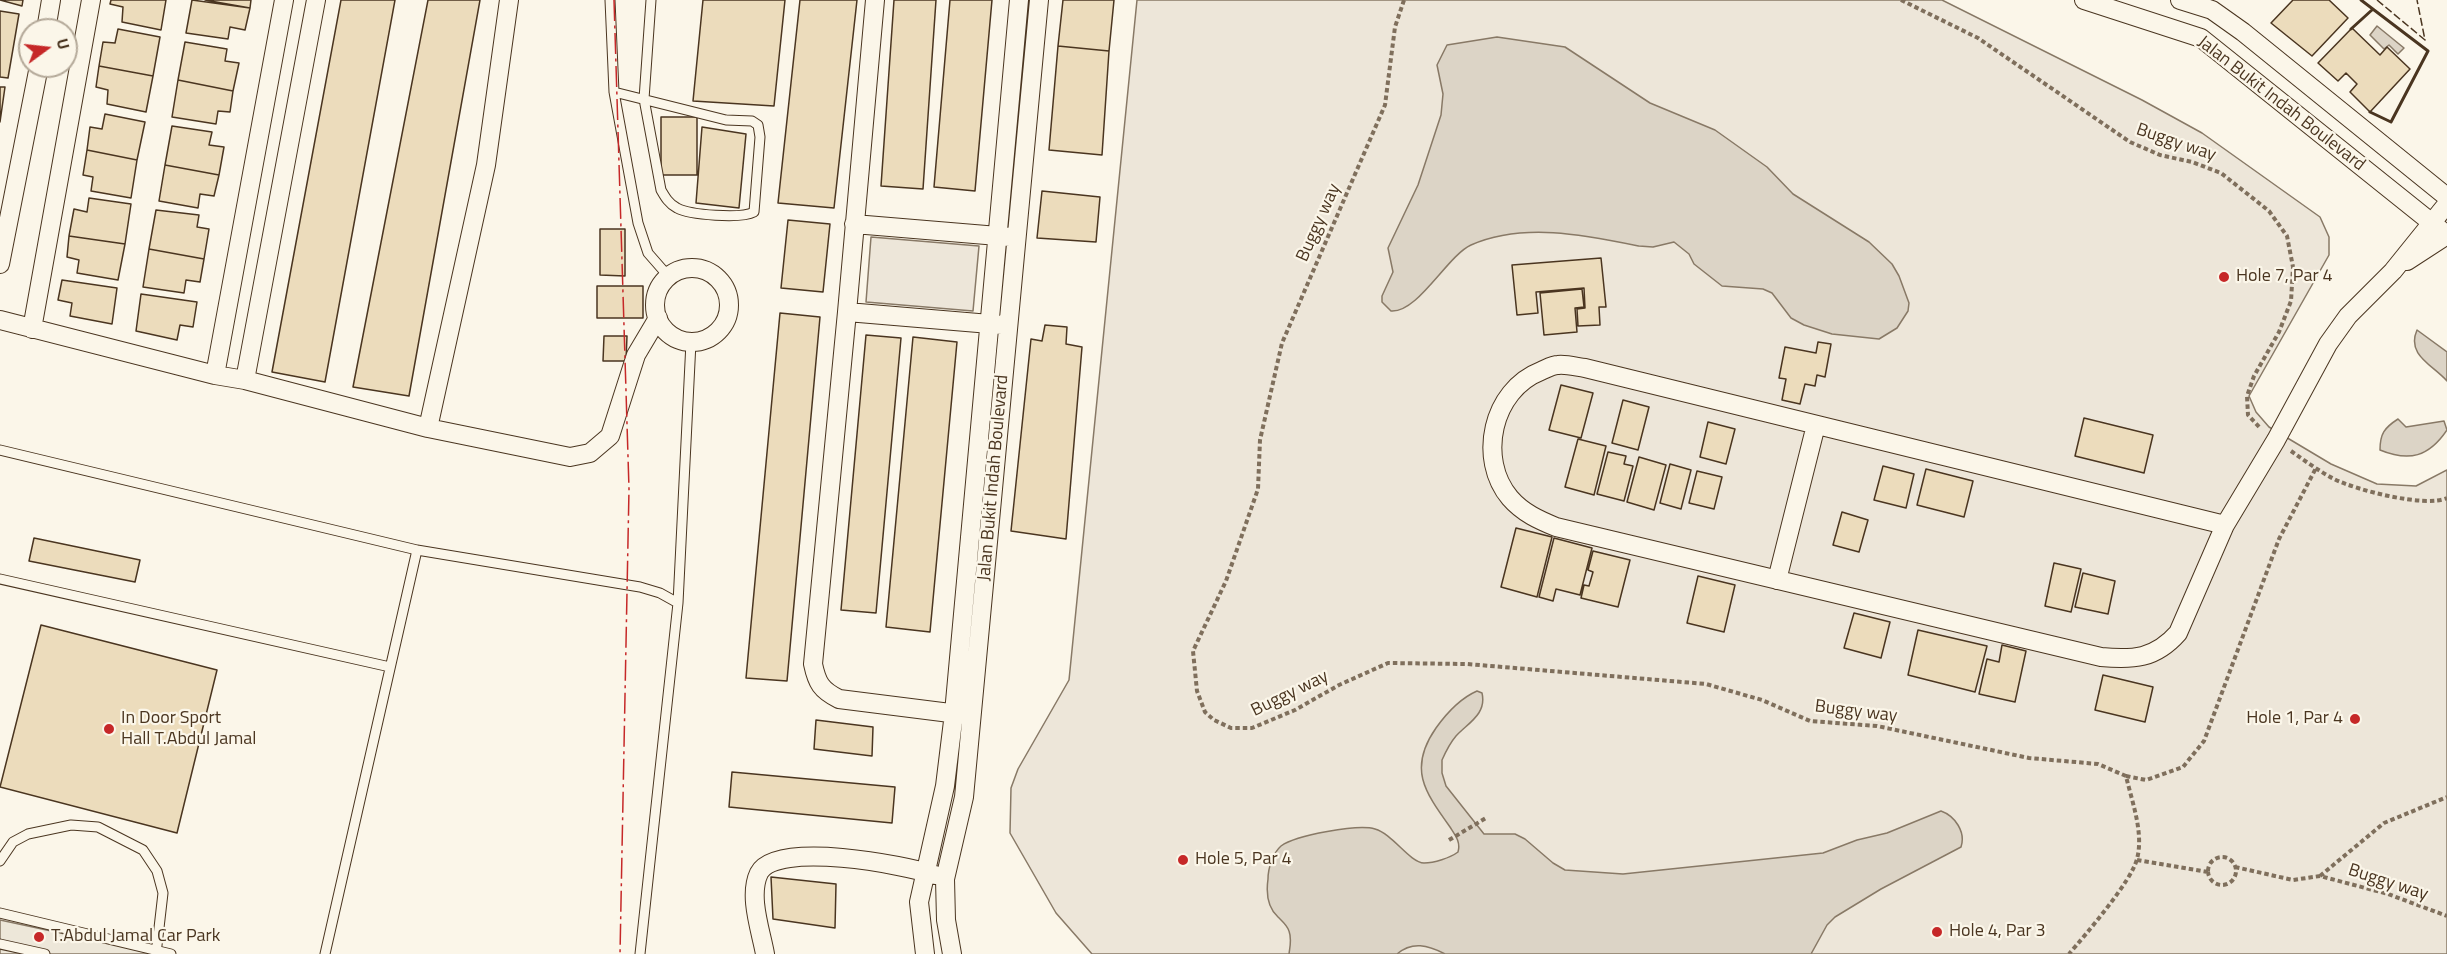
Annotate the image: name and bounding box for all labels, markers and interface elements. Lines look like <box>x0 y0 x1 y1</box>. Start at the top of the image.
north arrow <box>18 18 78 78</box>
street label: Jalan Bukit Indah Boulevard <box>2193 32 2369 176</box>
text: U <box>51 36 76 52</box>
street label: Buggy way <box>2133 119 2219 167</box>
street label: Buggy way <box>1292 181 1346 265</box>
place label: Hole 7, Par 4 <box>2236 266 2333 288</box>
marker: Hole 7, Par 4 <box>2217 270 2231 284</box>
street label: Jalan Bukit Indah Boulevard <box>974 374 1014 582</box>
street label: Buggy way <box>1248 666 1332 722</box>
street label: Buggy way <box>1813 696 1899 728</box>
place label: In Door Sport Hall T.Abdul Jamal <box>121 708 257 750</box>
place label: Hole 1, Par 4 <box>2246 708 2343 730</box>
marker: Hole 1, Par 4 <box>2348 712 2362 726</box>
marker: In Door Sport Hall T.Abdul Jamal <box>102 722 116 736</box>
place label: Hole 5, Par 4 <box>1195 849 1292 871</box>
marker: Hole 5, Par 4 <box>1176 853 1190 867</box>
street label: Buggy way <box>2345 860 2431 906</box>
place label: Hole 4, Par 3 <box>1949 921 2046 943</box>
marker: Hole 4, Par 3 <box>1930 925 1944 939</box>
place label: T.Abdul Jamal Car Park <box>51 926 220 948</box>
marker: T.Abdul Jamal Car Park <box>32 930 46 944</box>

